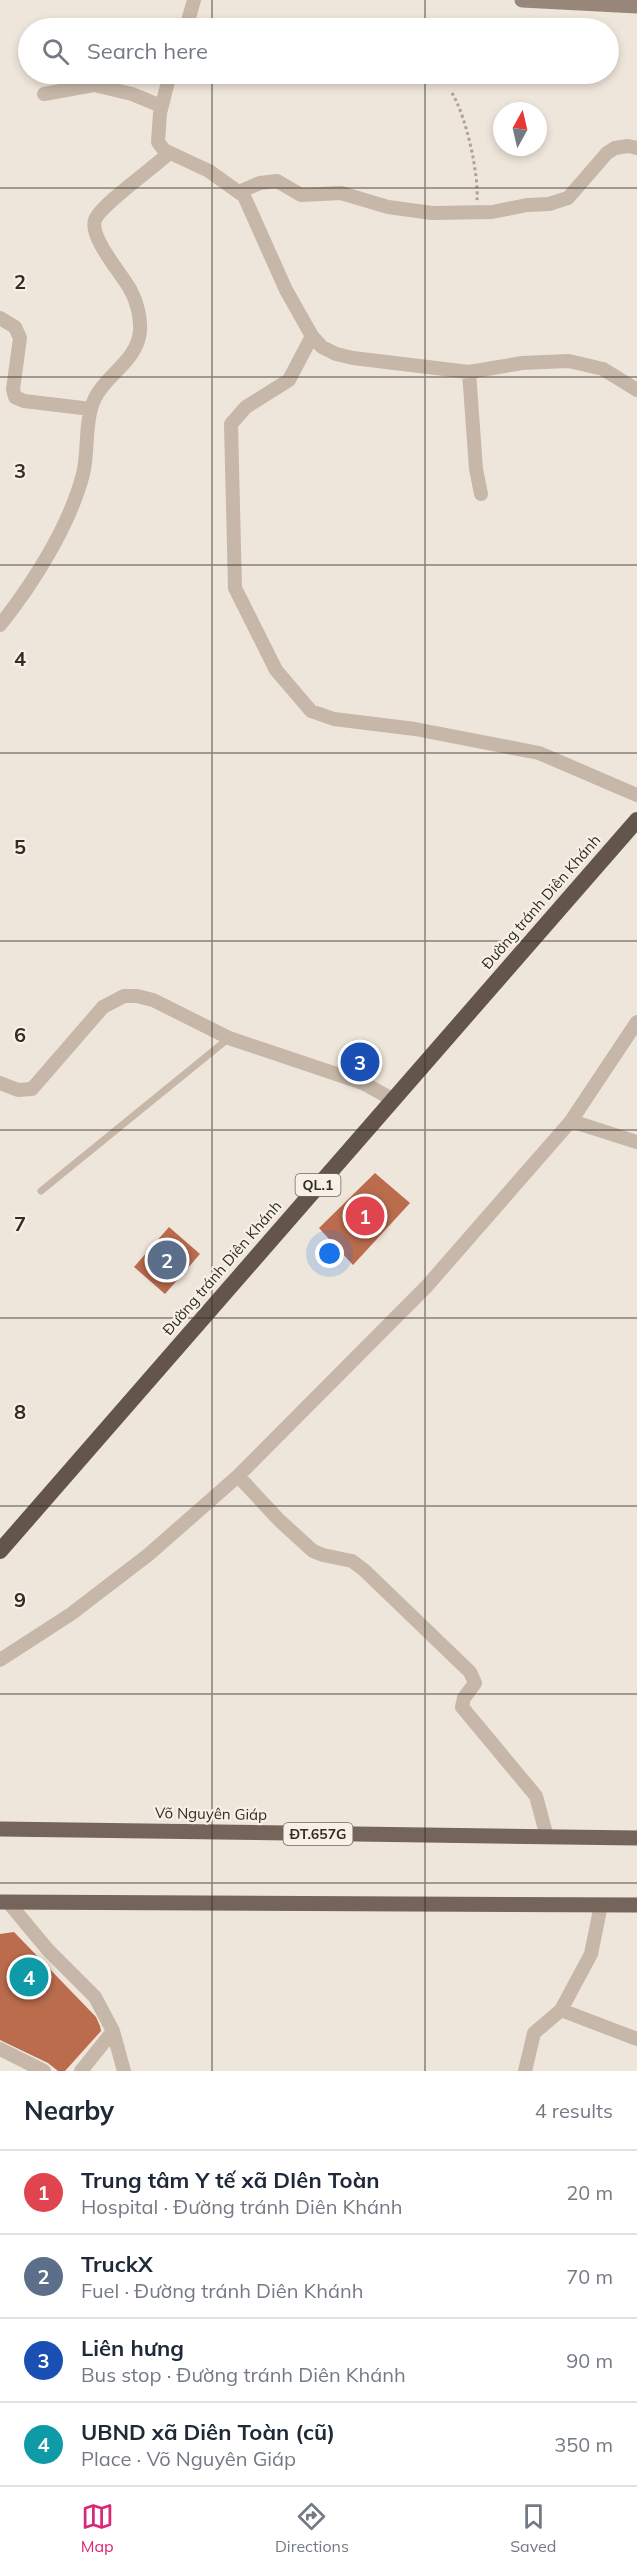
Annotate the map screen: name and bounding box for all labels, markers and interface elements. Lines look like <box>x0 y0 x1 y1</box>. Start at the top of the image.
search box <box>18 18 619 84</box>
icon: search <box>39 35 72 68</box>
text: Search here <box>87 37 208 65</box>
north arrow <box>493 102 547 156</box>
text: 2 <box>14 269 26 294</box>
text: 3 <box>14 458 26 483</box>
text: 4 <box>14 646 26 671</box>
street label: Đường tránh Diên Khánh <box>477 831 604 973</box>
text: 5 <box>14 834 26 859</box>
text: 6 <box>14 1022 26 1047</box>
pin: 3 <box>340 1040 380 1084</box>
road number: QL.1 <box>296 1174 340 1196</box>
pin: 1 <box>346 1194 385 1238</box>
street label: Đường tránh Diên Khánh <box>158 1197 285 1339</box>
text: 7 <box>14 1211 26 1236</box>
pin: 2 <box>148 1238 186 1282</box>
your location <box>315 1239 344 1268</box>
text: 8 <box>14 1399 26 1424</box>
text: 9 <box>14 1587 26 1612</box>
street label: Võ Nguyên Giáp <box>155 1803 267 1824</box>
road number: ĐT.657G <box>284 1823 352 1845</box>
pin: 4 <box>9 1954 48 2000</box>
text: Nearby <box>24 2094 114 2127</box>
text: 4 results <box>535 2098 613 2123</box>
text: Trung tâm Y tế xã DIên Toàn <box>81 2166 380 2194</box>
text: 1 <box>38 2180 50 2205</box>
text: 20 m <box>566 2180 613 2205</box>
text: Hospital · Đường tránh Diên Khánh <box>81 2194 402 2219</box>
text: TruckX <box>81 2250 153 2278</box>
text: 2 <box>38 2264 50 2289</box>
text: 70 m <box>566 2264 613 2289</box>
text: Fuel · Đường tránh Diên Khánh <box>81 2278 363 2303</box>
text: Liên hưng <box>81 2334 184 2362</box>
text: 3 <box>38 2348 50 2373</box>
text: 90 m <box>566 2348 613 2373</box>
text: Bus stop · Đường tránh Diên Khánh <box>81 2362 406 2387</box>
text: UBND xã Diên Toàn (cũ) <box>81 2418 335 2446</box>
text: 4 <box>38 2432 50 2457</box>
text: 350 m <box>554 2432 613 2457</box>
text: Place · Võ Nguyên Giáp <box>81 2446 296 2471</box>
tab: Map <box>81 2500 114 2556</box>
tab: Directions <box>275 2500 349 2556</box>
tab: Saved <box>510 2500 556 2556</box>

